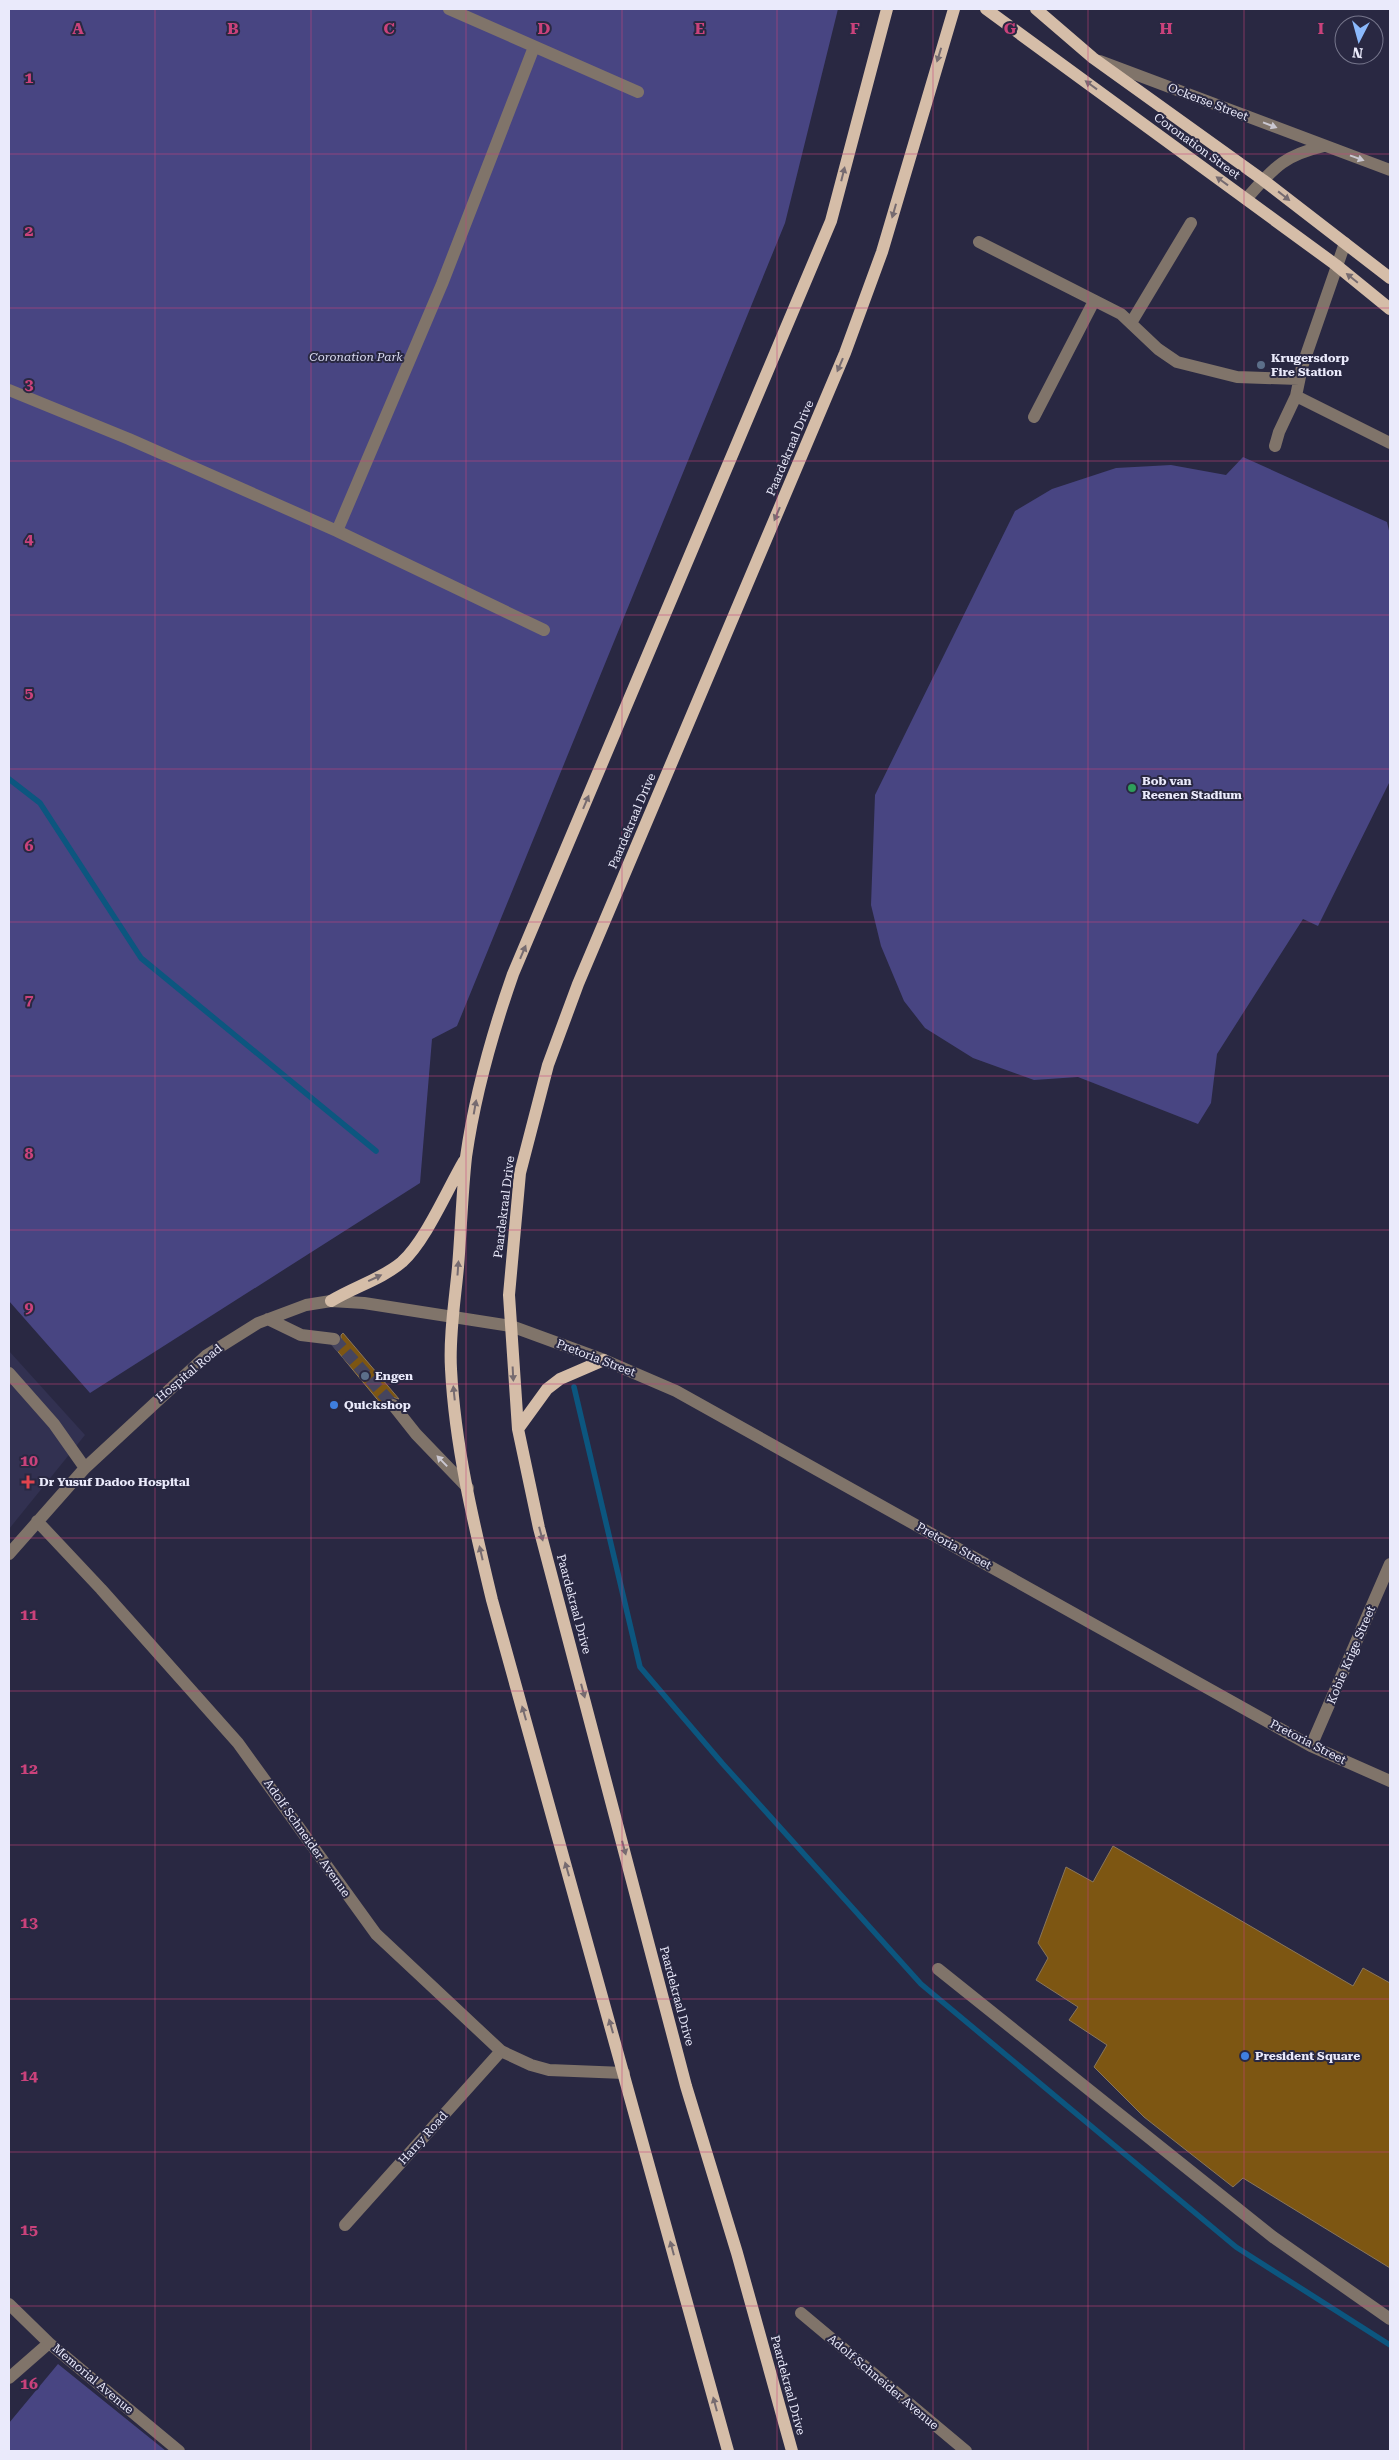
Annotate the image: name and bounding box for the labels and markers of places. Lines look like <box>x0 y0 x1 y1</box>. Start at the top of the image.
place label: Krugersdorp Fire Station <box>1271 351 1349 379</box>
marker: Krugersdorp Fire Station <box>1255 359 1267 371</box>
place label: Bob van Reenen Stadium <box>1142 774 1242 802</box>
marker: Bob van Reenen Stadium <box>1126 782 1138 794</box>
place label: Engen <box>375 1369 413 1383</box>
marker: Engen <box>359 1370 371 1382</box>
place label: Quickshop <box>344 1398 411 1412</box>
marker: Quickshop <box>328 1399 340 1411</box>
marker: Dr Yusuf Dadoo Hospital <box>21 1475 35 1489</box>
place label: Dr Yusuf Dadoo Hospital <box>39 1475 190 1489</box>
place label: President Square <box>1255 2049 1360 2063</box>
marker: President Square <box>1239 2050 1251 2062</box>

